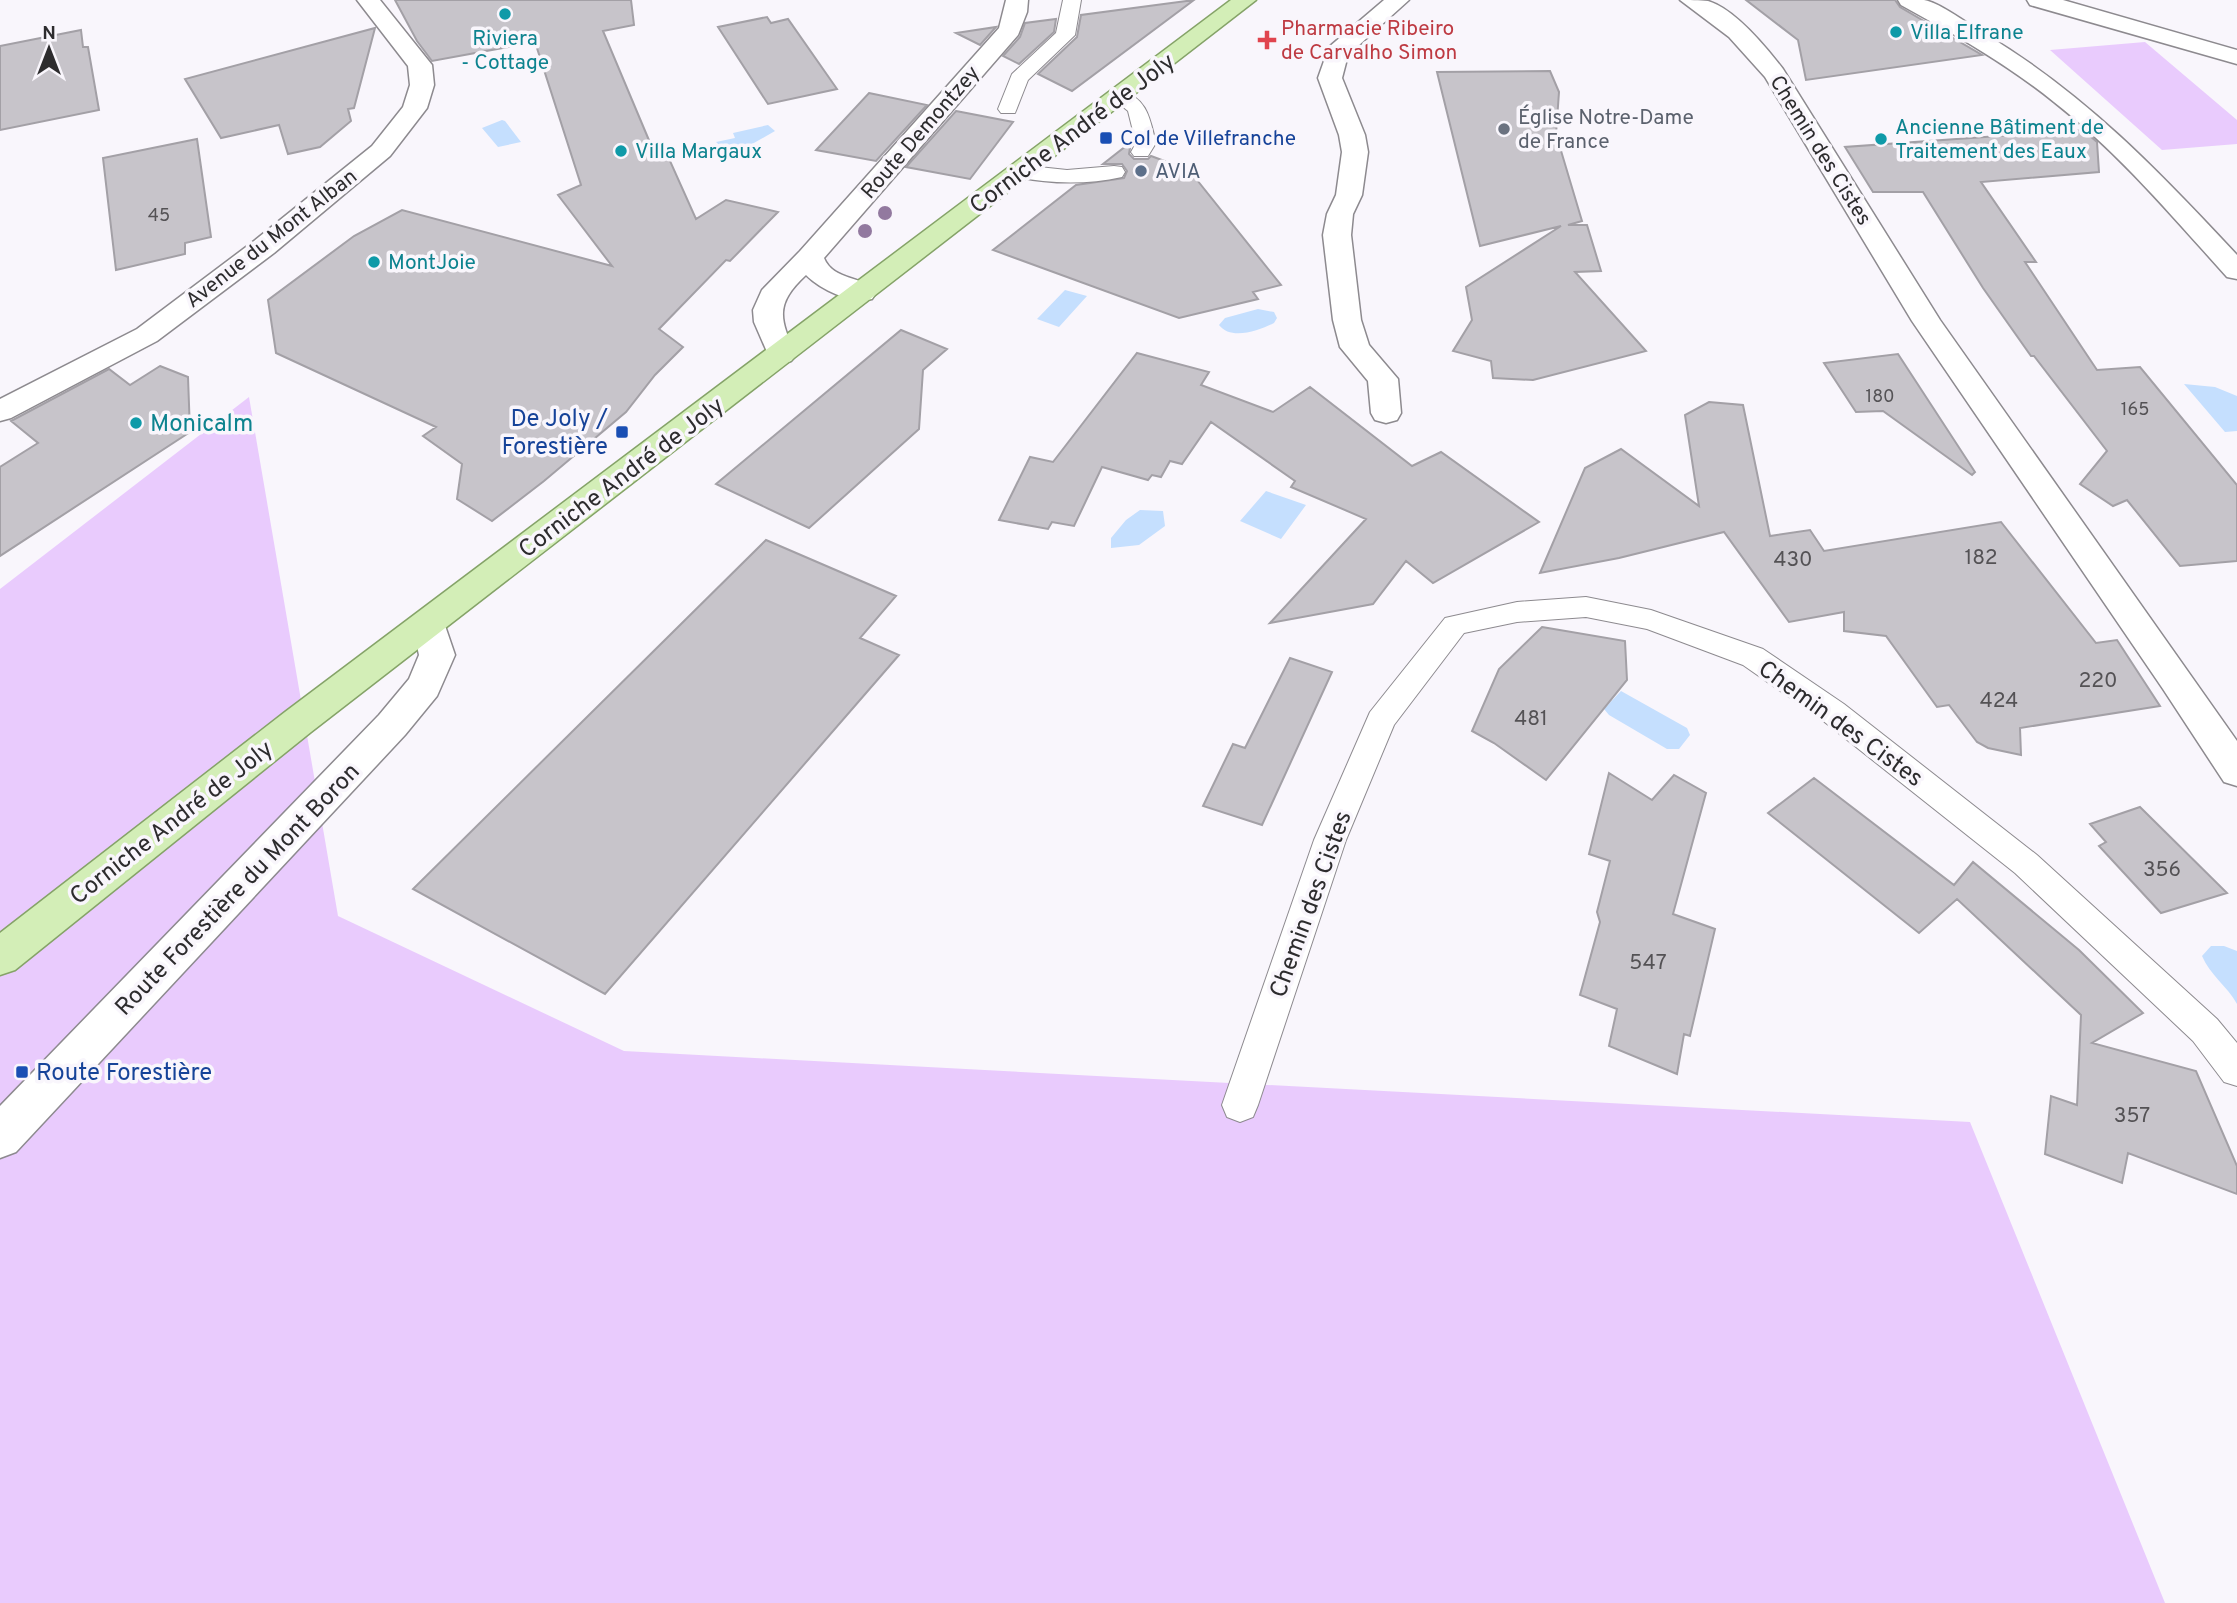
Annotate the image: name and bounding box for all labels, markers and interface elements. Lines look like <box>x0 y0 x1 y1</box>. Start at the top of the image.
marker: Riviera - Cottage <box>497 6 513 22</box>
north arrow <box>14 14 84 84</box>
place label: Pharmacie Ribeiro de Carvalho Simon <box>1281 16 1457 67</box>
place label: Villa Elfrane <box>1910 20 2024 47</box>
text: N <box>42 22 56 46</box>
marker: Villa Elfrane <box>1888 24 1904 40</box>
place label: Riviera - Cottage <box>461 26 549 77</box>
marker: Pharmacie Ribeiro de Carvalho Simon <box>1259 32 1275 48</box>
street label: Corniche André de Joly <box>964 47 1182 222</box>
street label: Route Demontzey <box>856 61 986 205</box>
street label: Chemin des Cistes <box>1763 71 1877 231</box>
place label: Église Notre-Dame de France <box>1518 104 1694 156</box>
place label: Ancienne Bâtiment de Traitement des Eaux <box>1895 115 2104 166</box>
marker: Église Notre-Dame de France <box>1496 121 1512 137</box>
place label: Col de Villefranche <box>1120 126 1296 153</box>
marker: Col de Villefranche <box>1098 130 1114 146</box>
marker: Ancienne Bâtiment de Traitement des Eaux <box>1873 131 1889 147</box>
place label: Villa Margaux <box>635 139 762 166</box>
marker: Villa Margaux <box>613 143 629 159</box>
place label: AVIA <box>1155 159 1201 186</box>
marker: AVIA <box>1133 163 1149 179</box>
street label: Avenue du Mont Alban <box>181 164 363 315</box>
house number: 45 <box>148 205 170 228</box>
place label: MontJoie <box>388 250 476 277</box>
marker: MontJoie <box>366 254 382 270</box>
house number: 180 <box>1865 386 1895 409</box>
street label: Corniche André de Joly <box>513 391 731 566</box>
house number: 165 <box>2121 399 2149 422</box>
place label: De Joly / Forestière <box>501 405 608 463</box>
place label: Monicalm <box>150 410 253 440</box>
marker: Monicalm <box>128 415 144 431</box>
marker: De Joly / Forestière <box>614 424 630 440</box>
house number: 182 <box>1964 545 1998 572</box>
house number: 430 <box>1774 547 1812 574</box>
street label: Chemin des Cistes <box>1751 655 1928 795</box>
house number: 220 <box>2078 668 2118 695</box>
house number: 424 <box>1980 688 2018 715</box>
house number: 481 <box>1514 706 1548 733</box>
street label: Corniche André de Joly <box>65 735 280 912</box>
street label: Route Forestière du Mont Boron <box>110 758 367 1023</box>
street label: Chemin des Cistes <box>1264 807 1360 1002</box>
house number: 356 <box>2143 857 2181 884</box>
house number: 547 <box>1629 950 1667 977</box>
place label: Route Forestière <box>36 1059 212 1089</box>
marker: Route Forestière <box>14 1064 30 1080</box>
house number: 357 <box>2114 1103 2150 1130</box>

